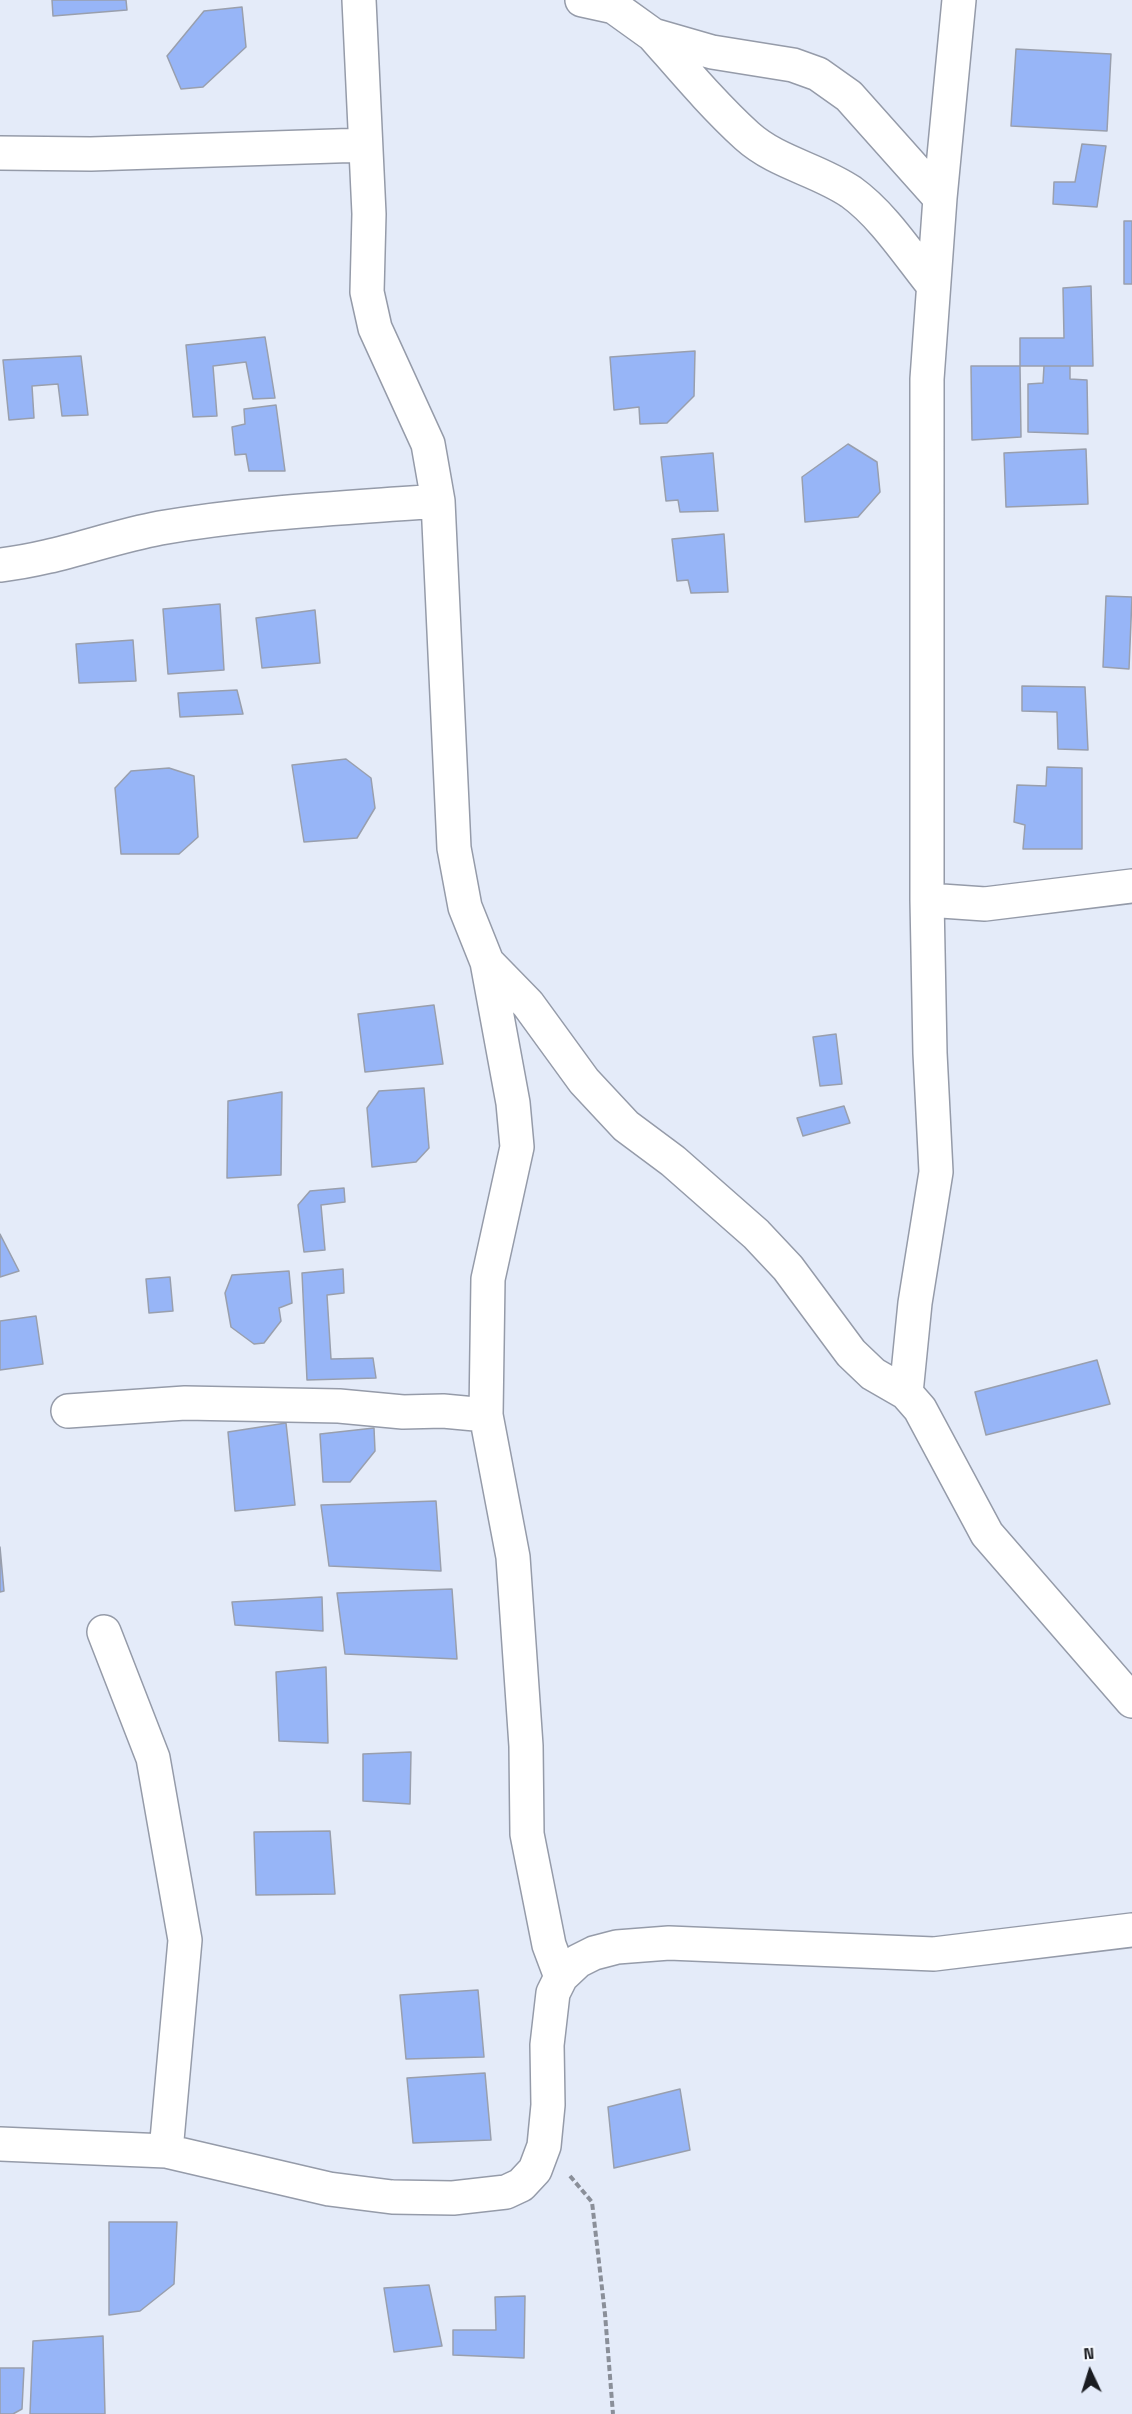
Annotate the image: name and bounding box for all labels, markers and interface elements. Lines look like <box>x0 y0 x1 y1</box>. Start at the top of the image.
north arrow <box>1060 2342 1120 2402</box>
text: N <box>1083 2343 1095 2364</box>

